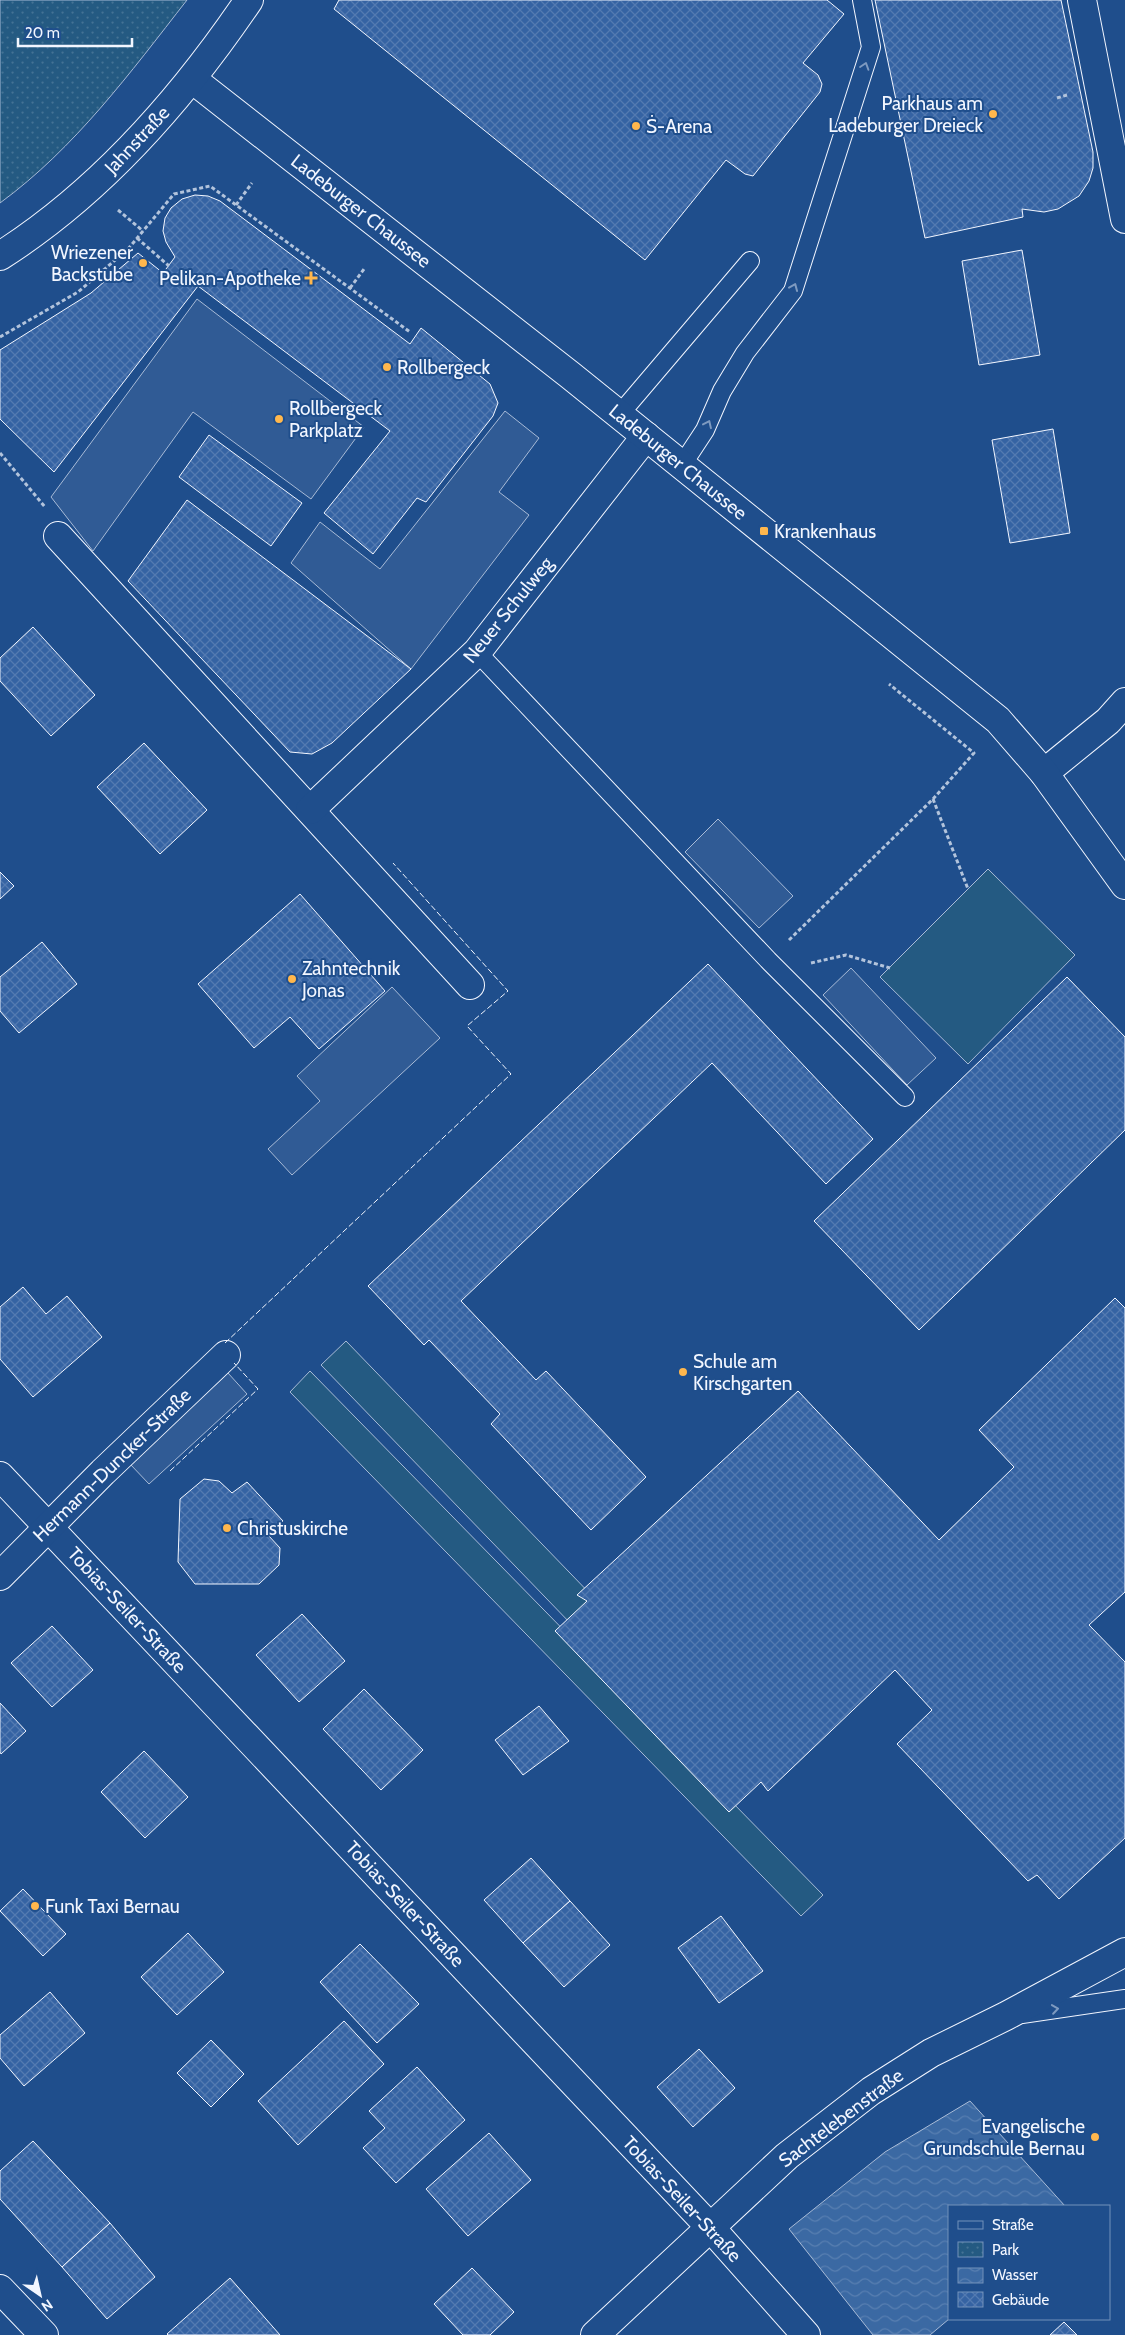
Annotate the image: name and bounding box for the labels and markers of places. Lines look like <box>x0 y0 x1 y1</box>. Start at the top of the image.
place label: Parkhaus am Ladeburger Dreieck <box>828 92 983 137</box>
marker: Parkhaus am Ladeburger Dreieck <box>987 108 999 120</box>
place label: Ṡ-Arena <box>646 115 712 138</box>
marker: Ṡ-Arena <box>630 120 642 132</box>
place label: Wriezener Backstube <box>51 241 133 286</box>
marker: Wriezener Backstube <box>137 257 149 269</box>
place label: Pelikan-Apotheke <box>159 267 301 290</box>
marker: Pelikan-Apotheke <box>305 272 317 284</box>
place label: Rollbergeck <box>397 356 490 379</box>
marker: Rollbergeck <box>381 361 393 373</box>
place label: Rollbergeck Parkplatz <box>289 397 382 442</box>
marker: Rollbergeck Parkplatz <box>273 413 285 425</box>
place label: Krankenhaus <box>774 520 876 543</box>
marker: Krankenhaus <box>758 525 770 537</box>
place label: Zahntechnik Jonas <box>301 957 401 1002</box>
marker: Zahntechnik Jonas <box>286 973 298 985</box>
place label: Schule am Kirschgarten <box>693 1350 792 1395</box>
marker: Schule am Kirschgarten <box>677 1366 689 1378</box>
place label: Christuskirche <box>237 1517 348 1540</box>
marker: Christuskirche <box>221 1522 233 1534</box>
place label: Funk Taxi Bernau <box>45 1895 180 1918</box>
marker: Funk Taxi Bernau <box>29 1900 41 1912</box>
place label: Evangelische Grundschule Bernau <box>923 2115 1085 2160</box>
marker: Evangelische Grundschule Bernau <box>1089 2131 1101 2143</box>

